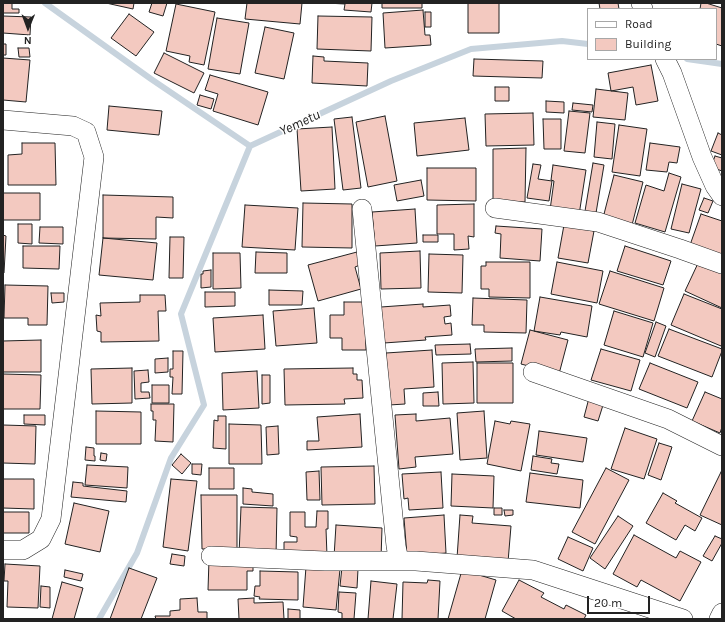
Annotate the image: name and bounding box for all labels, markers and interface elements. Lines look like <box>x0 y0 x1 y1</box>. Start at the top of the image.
north arrow <box>8 8 48 48</box>
legend <box>587 8 717 60</box>
text: Road <box>625 17 653 31</box>
text: N <box>24 34 32 47</box>
text: Building <box>625 37 671 51</box>
water label: Yemetu <box>277 106 323 140</box>
scale bar <box>589 588 652 614</box>
text: 20 m <box>594 596 622 610</box>

